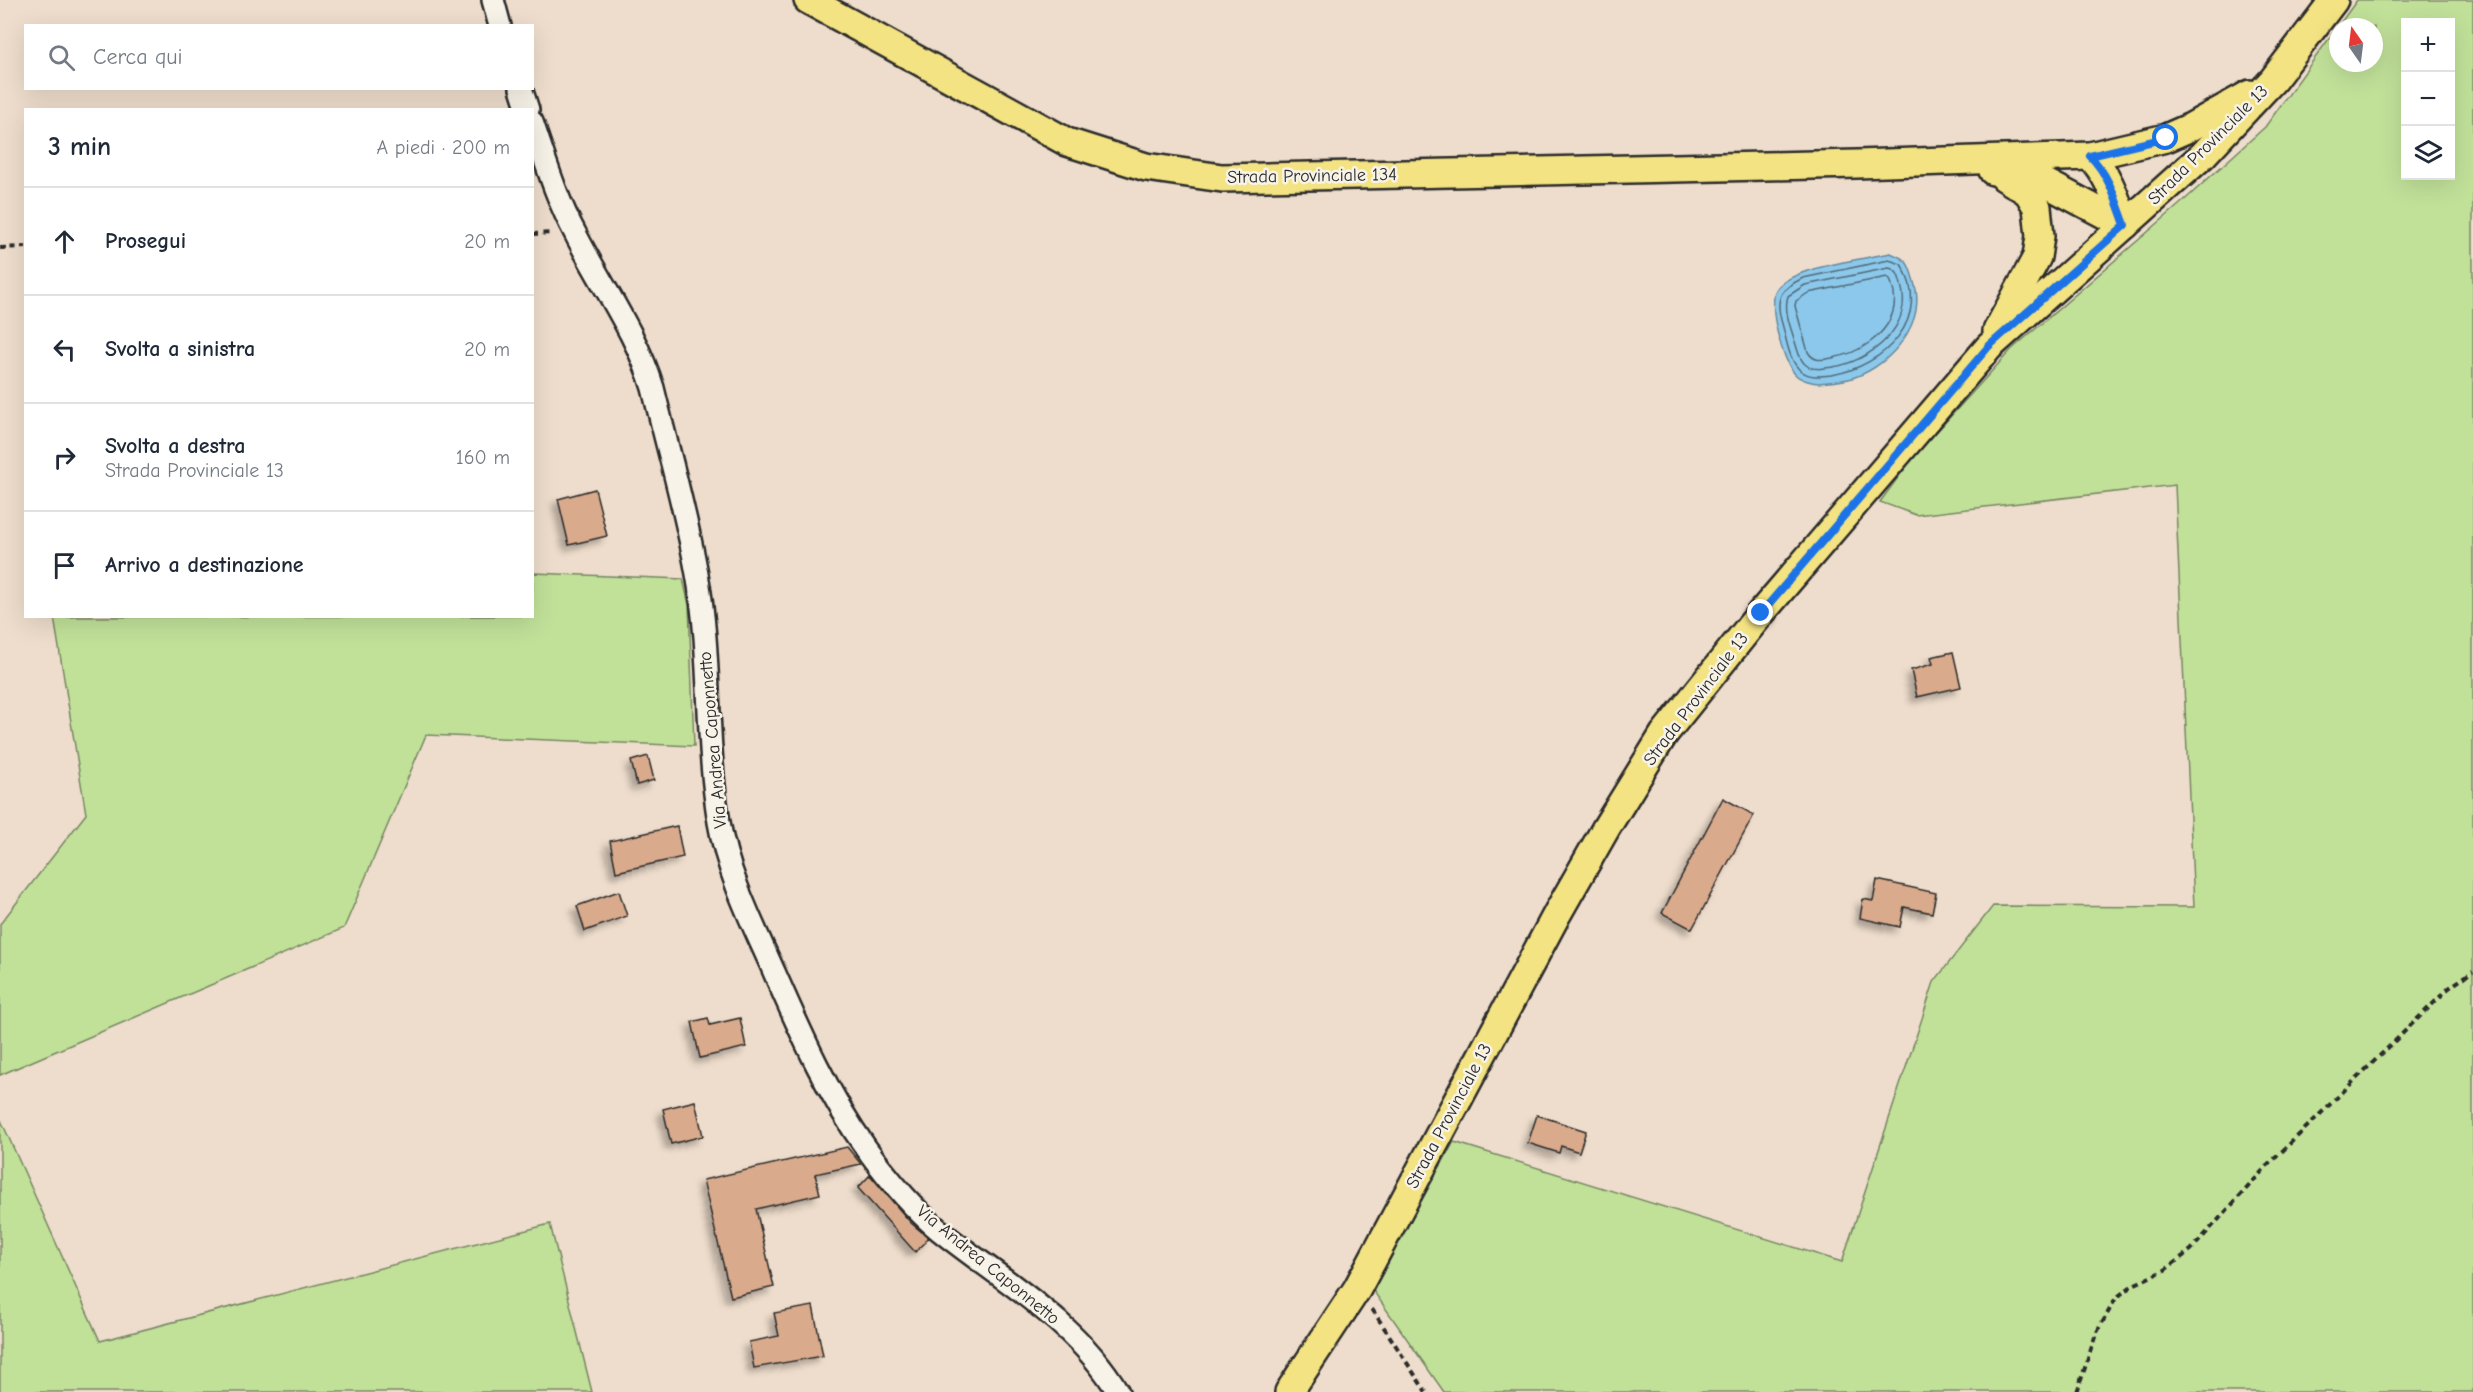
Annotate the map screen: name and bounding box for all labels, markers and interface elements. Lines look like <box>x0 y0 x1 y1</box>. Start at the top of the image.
north arrow <box>2329 18 2383 72</box>
map controls <box>2401 18 2455 180</box>
button: + <box>2401 18 2455 72</box>
search box <box>24 24 534 90</box>
icon: search <box>45 41 78 74</box>
text: Cerca qui <box>93 44 183 70</box>
button: − <box>2401 72 2455 126</box>
street label: Strada Provinciale 13 <box>2144 81 2272 209</box>
route start <box>2152 124 2178 150</box>
button: layers <box>2401 126 2455 180</box>
text: 3 min <box>48 132 111 162</box>
text: A piedi · 200 m <box>376 136 510 159</box>
street label: Strada Provinciale 134 <box>1227 164 1397 188</box>
icon: ahead <box>48 225 81 258</box>
text: Prosegui <box>105 228 186 254</box>
text: 20 m <box>464 230 510 253</box>
icon: left <box>48 333 81 366</box>
text: Svolta a sinistra <box>105 336 255 362</box>
text: 20 m <box>464 338 510 361</box>
text: Svolta a destra <box>105 433 246 459</box>
icon: right <box>48 441 81 474</box>
text: 160 m <box>456 446 510 469</box>
text: Strada Provinciale 13 <box>105 459 284 482</box>
icon: arrive <box>48 549 81 582</box>
text: Arrivo a destinazione <box>105 552 304 578</box>
route end <box>1747 599 1773 625</box>
street label: Strada Provinciale 13 <box>1639 628 1753 770</box>
street label: Via Andrea Caponnetto <box>695 651 731 829</box>
street label: Strada Provinciale 13 <box>1402 1040 1496 1192</box>
street label: Via Andrea Caponnetto <box>912 1201 1064 1329</box>

